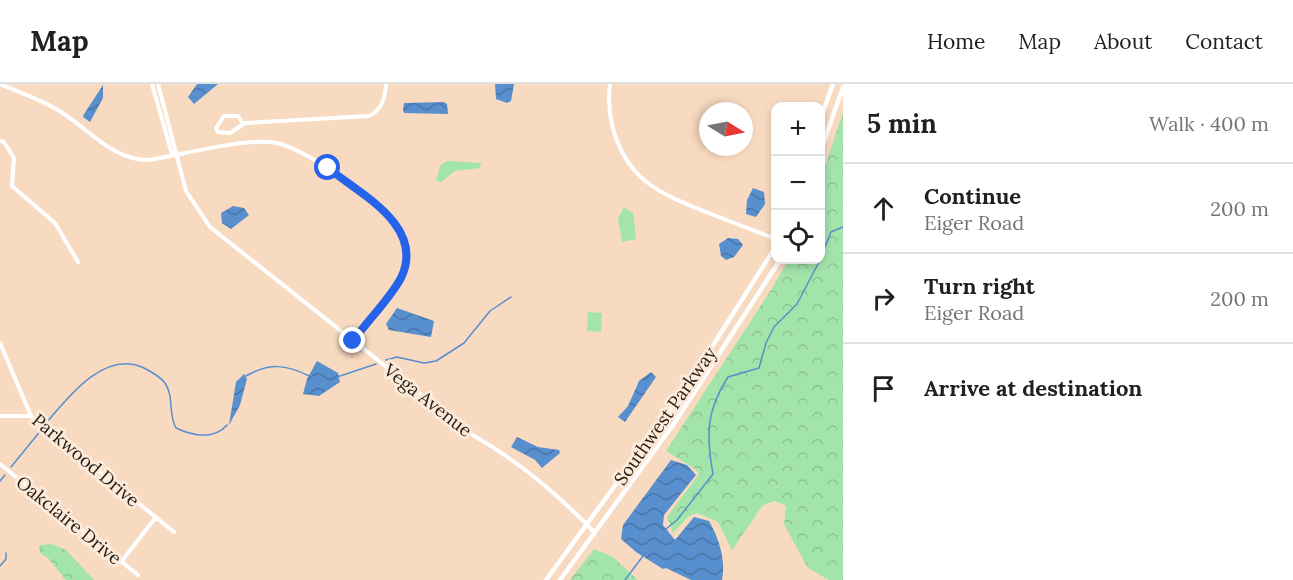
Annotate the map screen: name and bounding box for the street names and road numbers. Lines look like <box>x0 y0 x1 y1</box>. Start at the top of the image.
street label: Southwest Parkway <box>609 342 722 490</box>
street label: Vega Avenue <box>378 358 477 442</box>
street label: Parkwood Drive <box>28 408 145 512</box>
street label: Oakclaire Drive <box>12 470 127 570</box>

